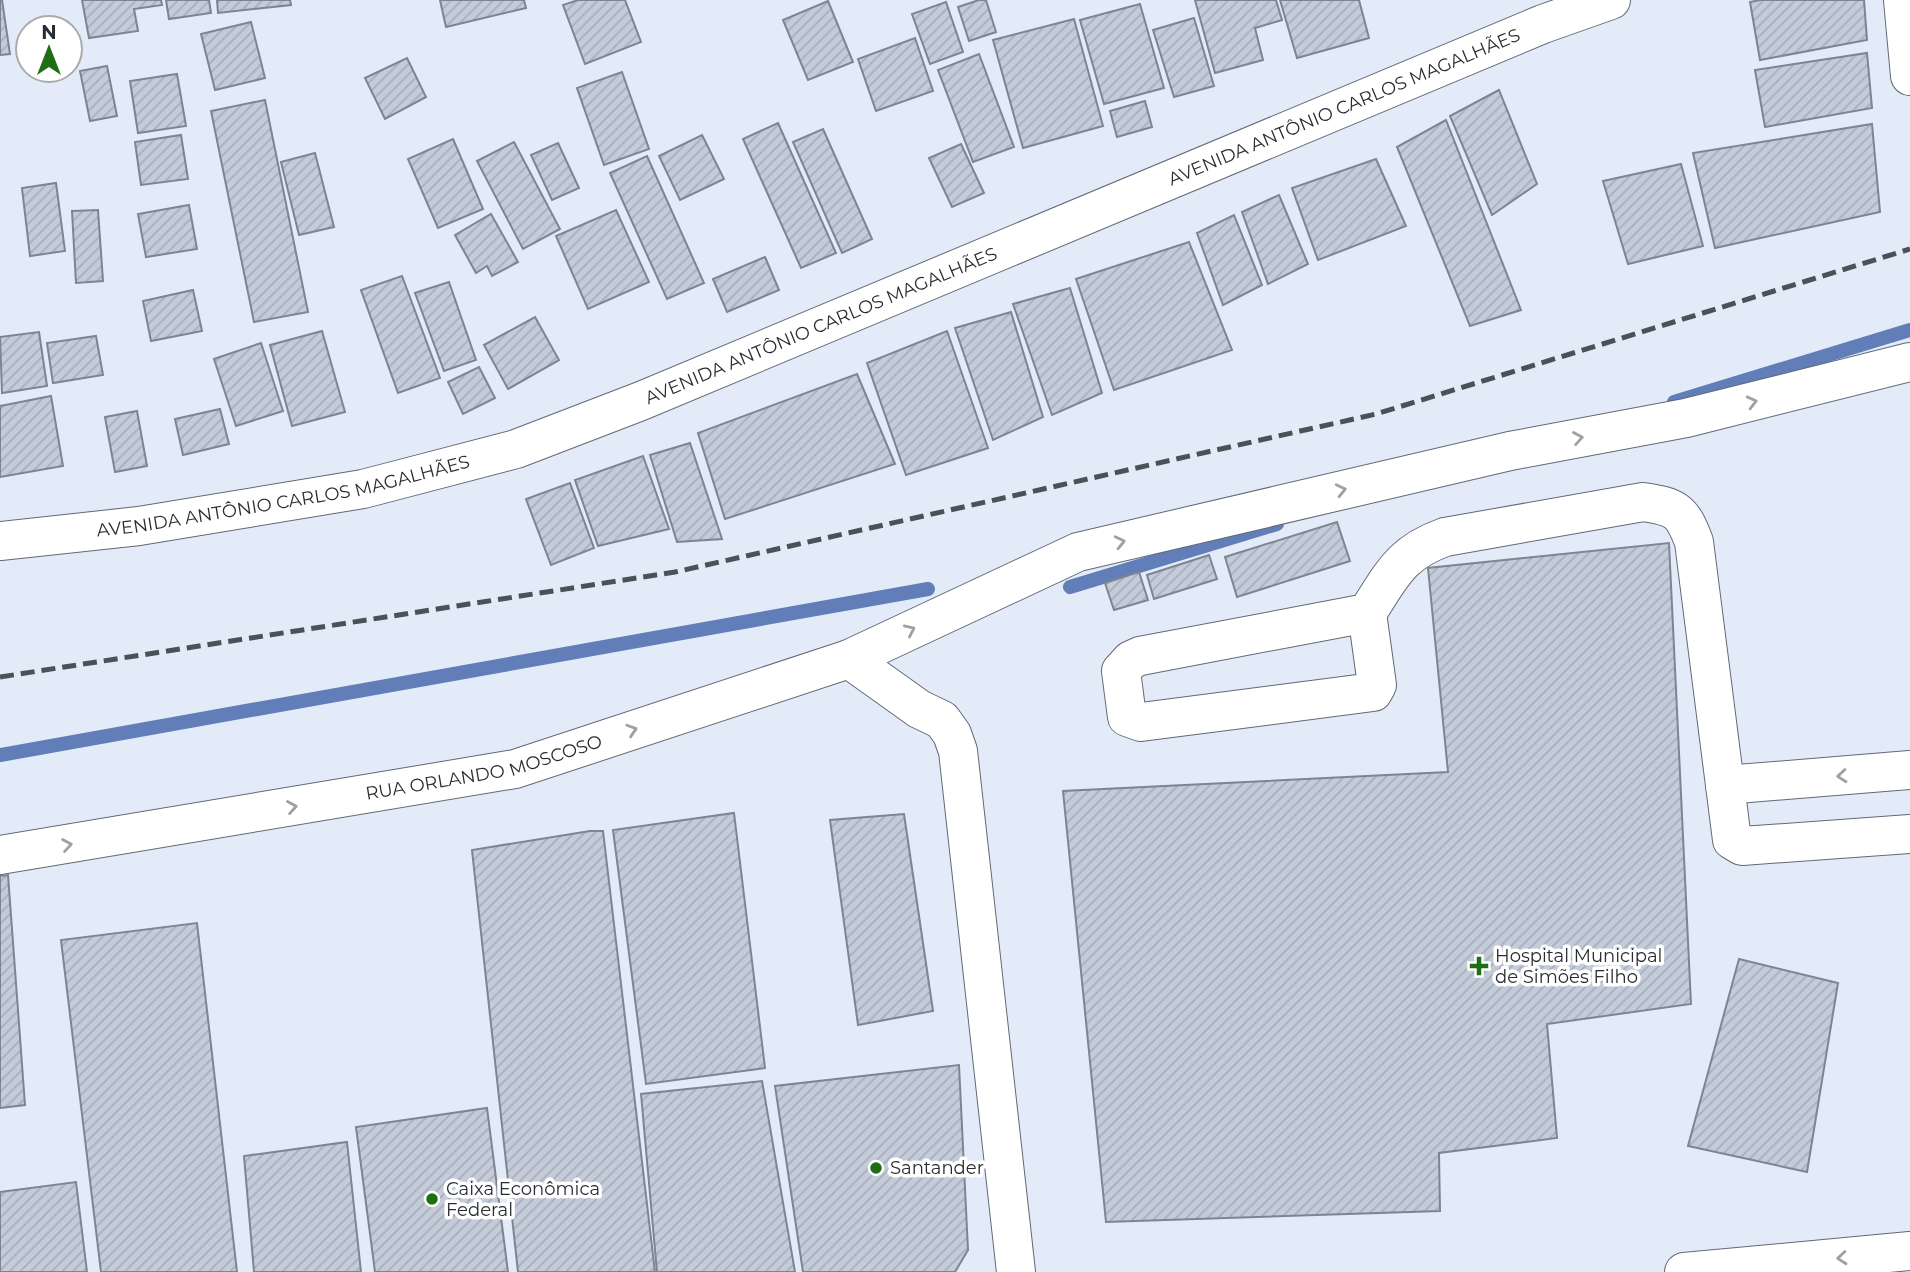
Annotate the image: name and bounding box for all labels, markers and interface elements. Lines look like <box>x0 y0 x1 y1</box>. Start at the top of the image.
north arrow <box>14 14 84 84</box>
text: N <box>41 21 57 44</box>
street label: AVENIDA ANTÔNIO CARLOS MAGALHÃES <box>1165 24 1523 190</box>
street label: AVENIDA ANTÔNIO CARLOS MAGALHÃES <box>642 242 1000 409</box>
one-way arrow <box>1746 396 1758 410</box>
one-way arrow <box>1572 432 1584 447</box>
street label: AVENIDA ANTÔNIO CARLOS MAGALHÃES <box>96 451 472 541</box>
one-way arrow <box>1335 484 1347 499</box>
one-way arrow <box>1113 536 1125 550</box>
one-way arrow <box>903 624 915 638</box>
one-way arrow <box>626 724 638 738</box>
street label: RUA ORLANDO MOSCOSO <box>364 730 605 805</box>
one-way arrow <box>1836 768 1847 783</box>
one-way arrow <box>286 800 298 815</box>
one-way arrow <box>62 838 73 853</box>
place label: Hospital Municipal de Simões Filho <box>1495 945 1662 988</box>
marker: Hospital Municipal de Simões Filho <box>1469 956 1489 976</box>
place label: Santander <box>890 1157 984 1179</box>
marker: Santander <box>868 1160 884 1176</box>
place label: Caixa Econômica Federal <box>446 1178 600 1221</box>
marker: Caixa Econômica Federal <box>424 1191 440 1207</box>
one-way arrow <box>1836 1250 1847 1265</box>

